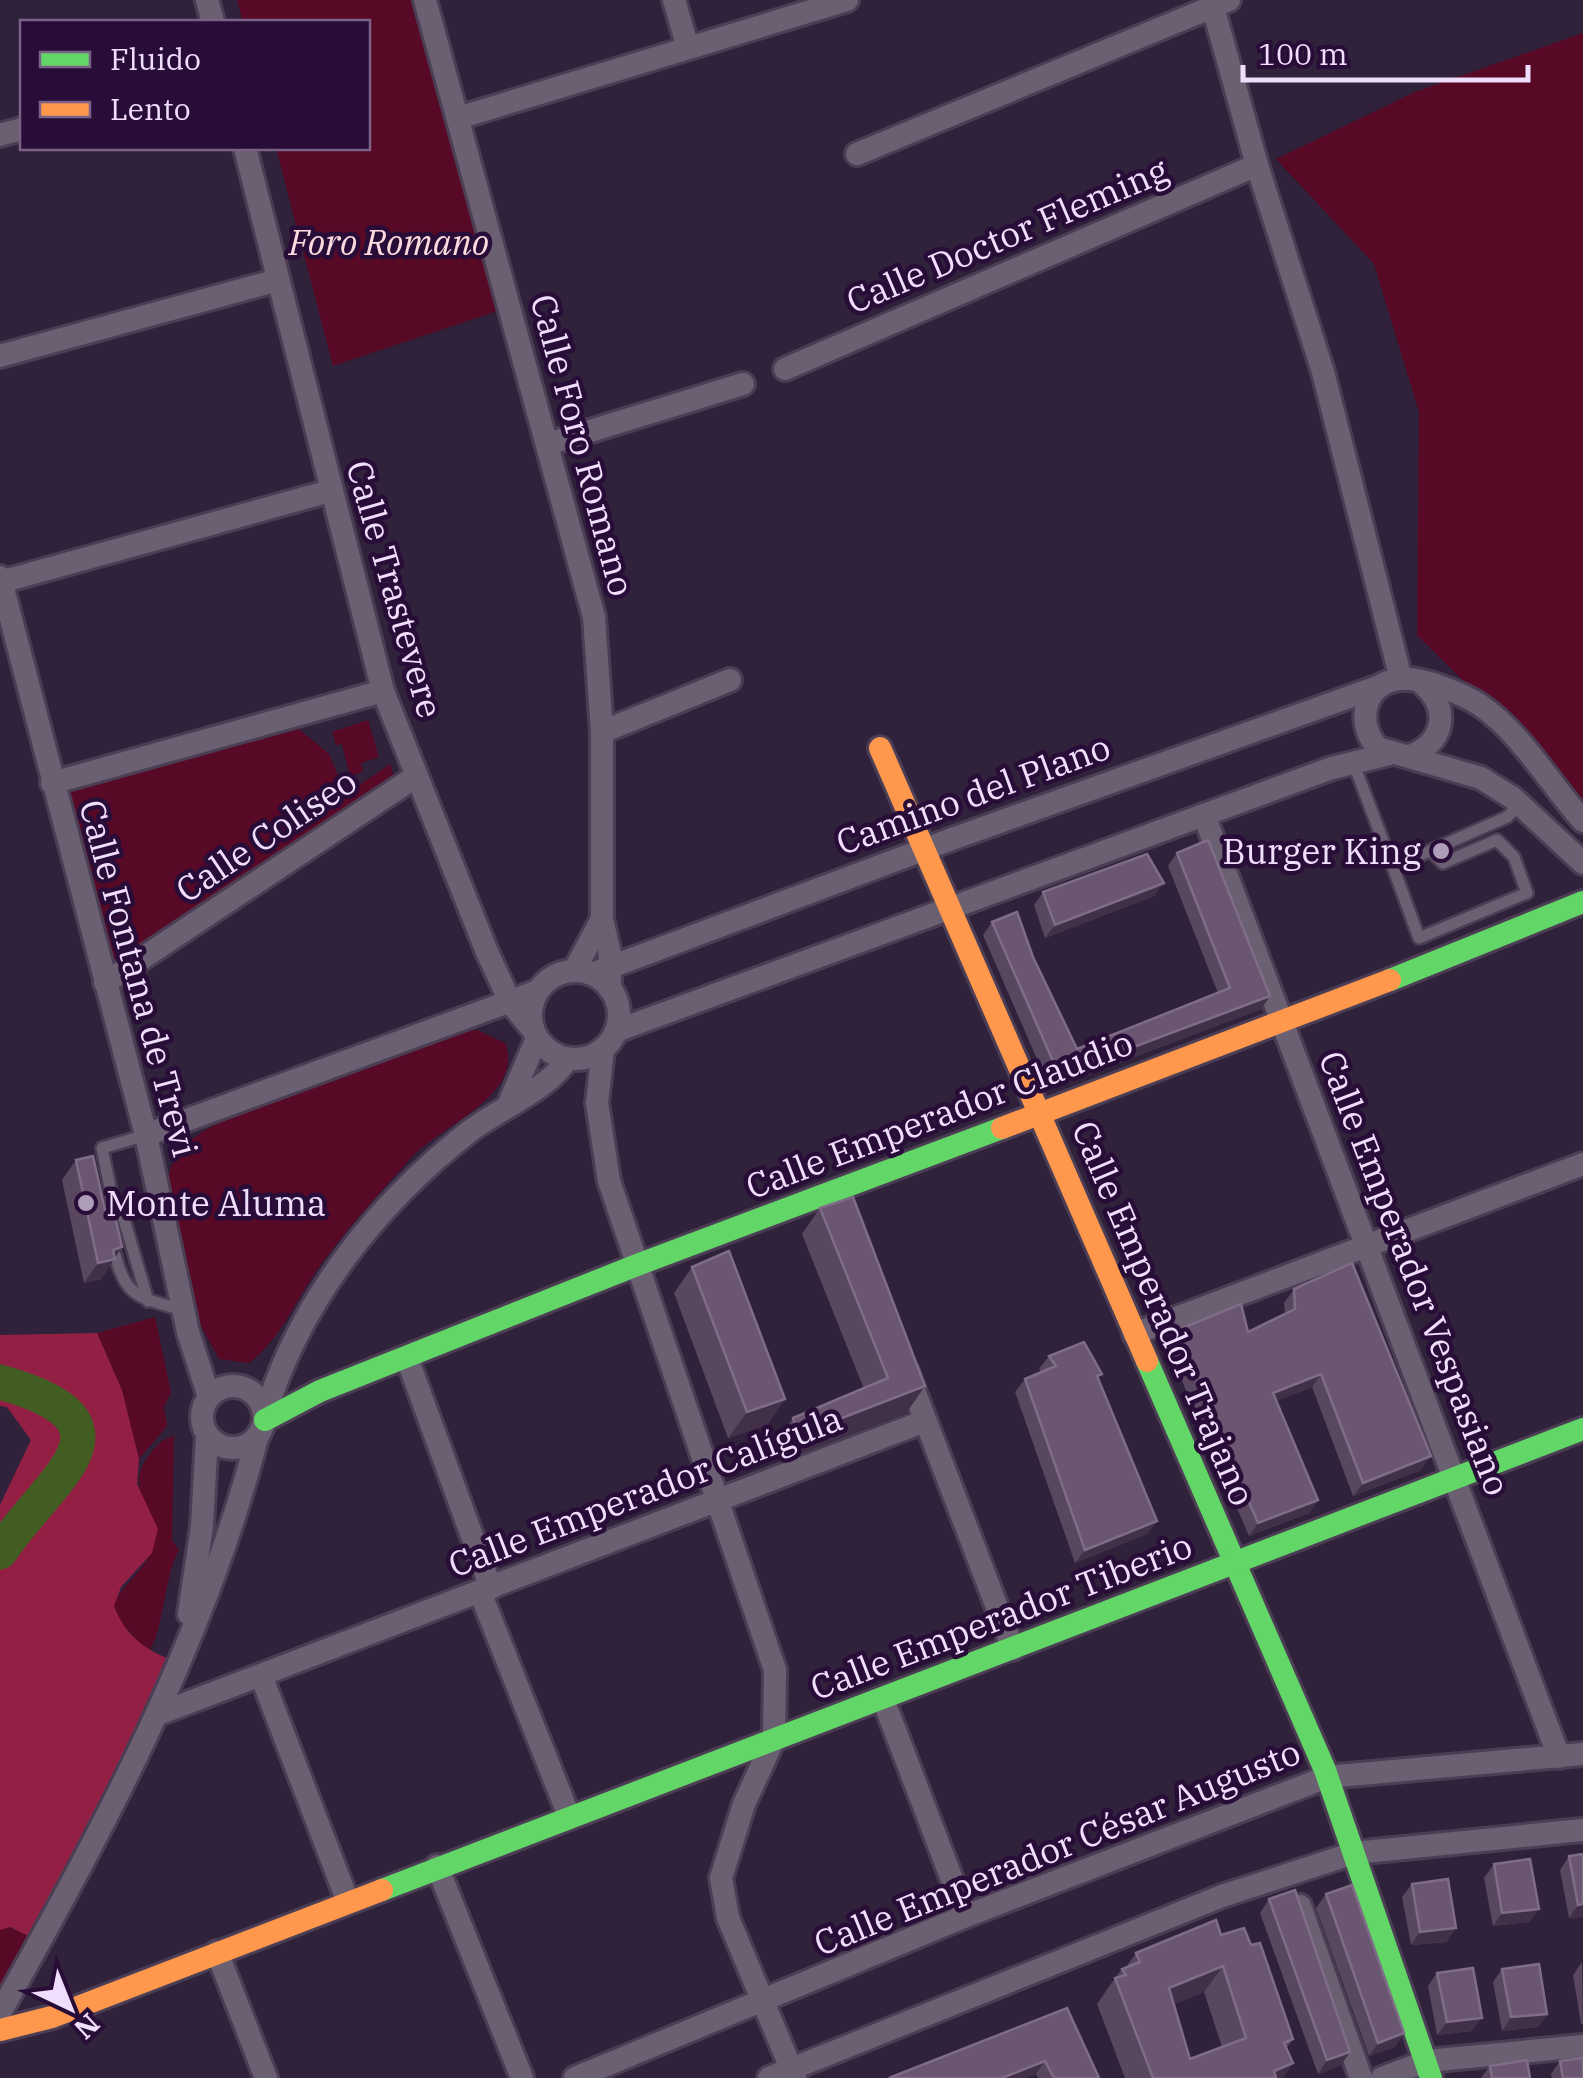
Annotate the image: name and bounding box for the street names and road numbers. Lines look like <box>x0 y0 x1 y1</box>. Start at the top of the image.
street label: Calle Doctor Fleming <box>839 146 1175 324</box>
street label: Calle Foro Romano <box>521 289 645 601</box>
street label: Calle Trastevere <box>336 455 454 723</box>
street label: Camino del Plano <box>830 723 1116 865</box>
street label: Calle Coliseo <box>167 758 365 912</box>
street label: Calle Fontana de Trevi <box>69 795 209 1161</box>
street label: Calle Emperador Claudio <box>739 1019 1139 1209</box>
street label: Calle Emperador Vespasiano <box>1309 1044 1521 1502</box>
street label: Calle Emperador Trajano <box>1062 1114 1266 1512</box>
street label: Calle Emperador Calígula <box>442 1395 848 1587</box>
street label: Calle Emperador Tiberio <box>804 1522 1198 1710</box>
street label: Calle Emperador César Augusto <box>807 1728 1307 1966</box>

